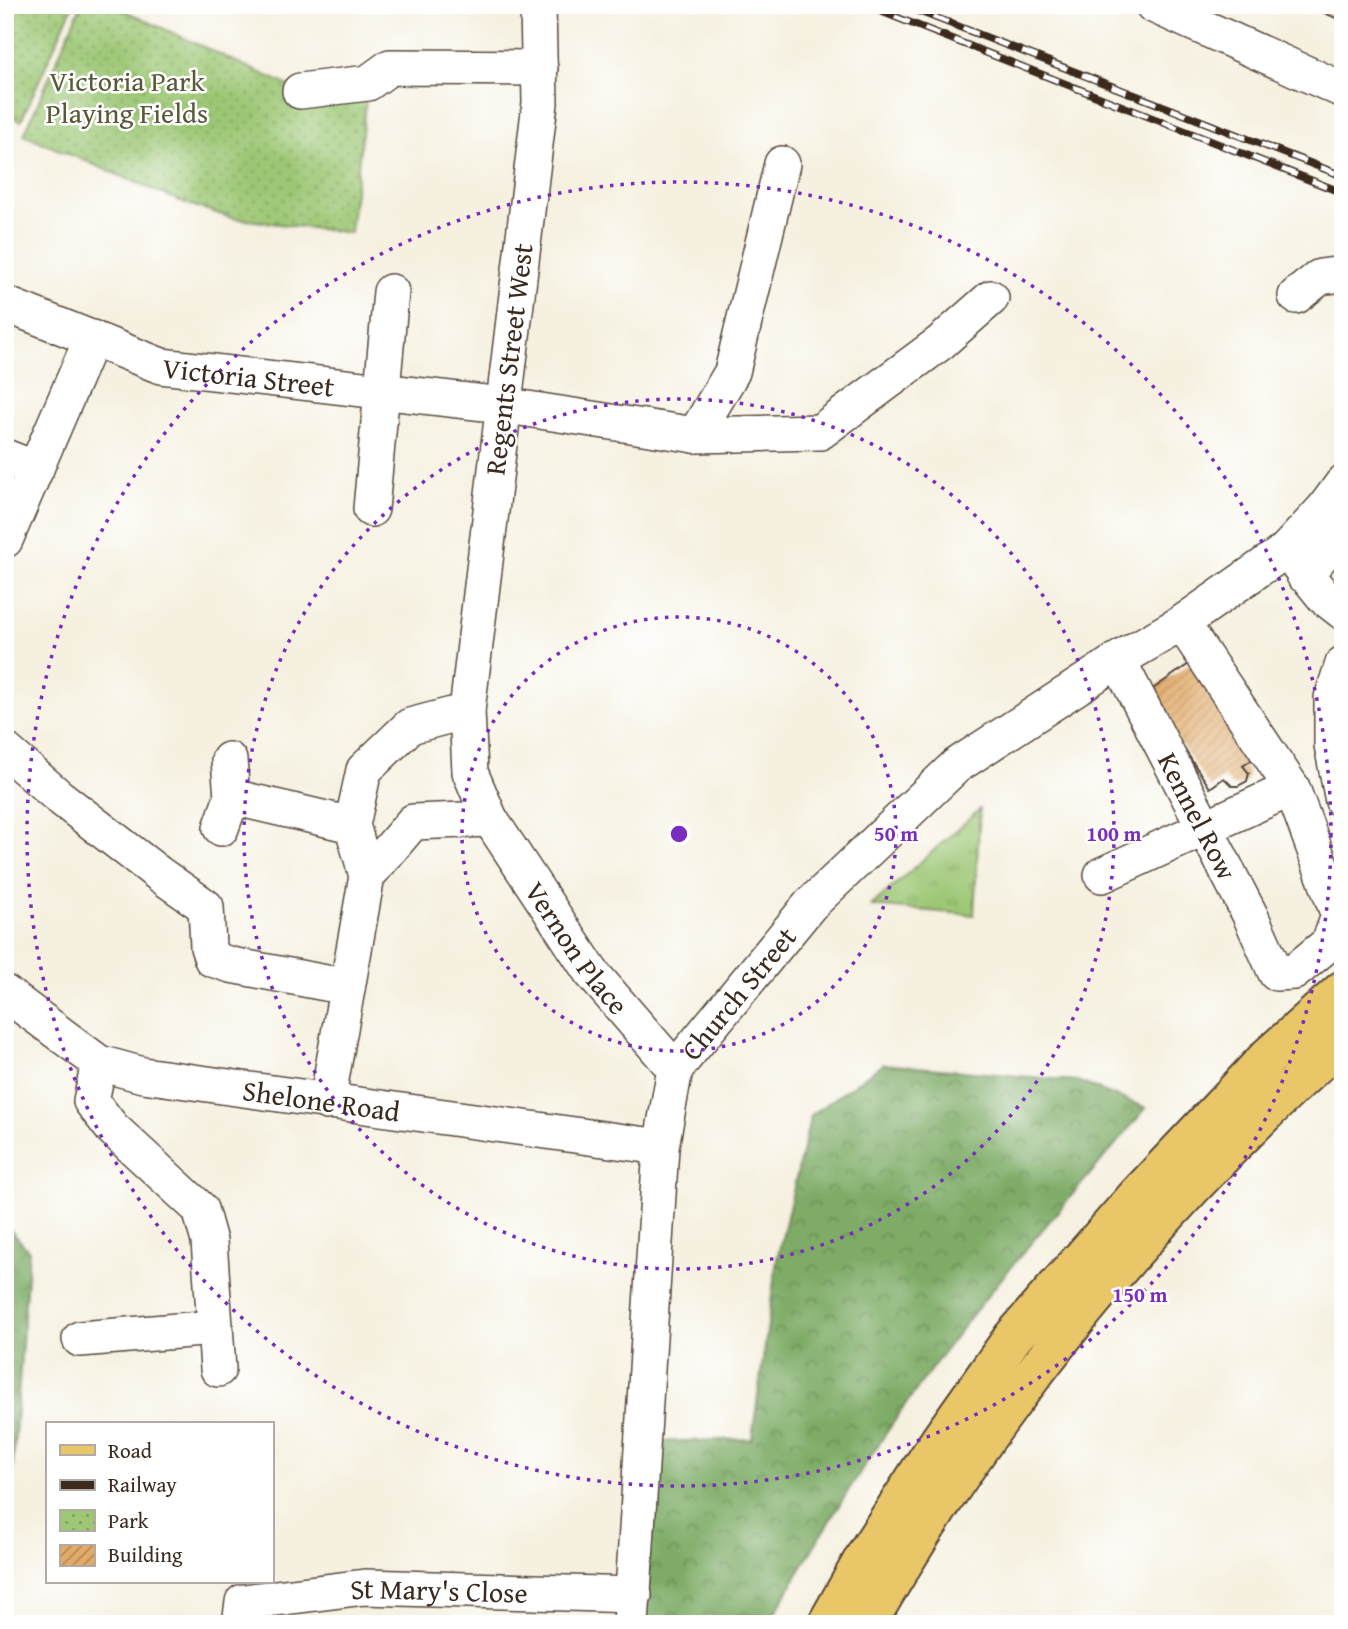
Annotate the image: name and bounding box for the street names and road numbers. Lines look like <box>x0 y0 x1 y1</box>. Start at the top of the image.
street label: Regents Street West <box>473 241 543 477</box>
street label: Victoria Street <box>161 346 337 406</box>
street label: Kennel Row <box>1148 745 1248 886</box>
street label: Vernon Place <box>516 873 639 1023</box>
street label: Church Street <box>670 917 805 1068</box>
street label: Shelone Road <box>240 1069 403 1131</box>
street label: St Mary's Close <box>348 1566 528 1612</box>

